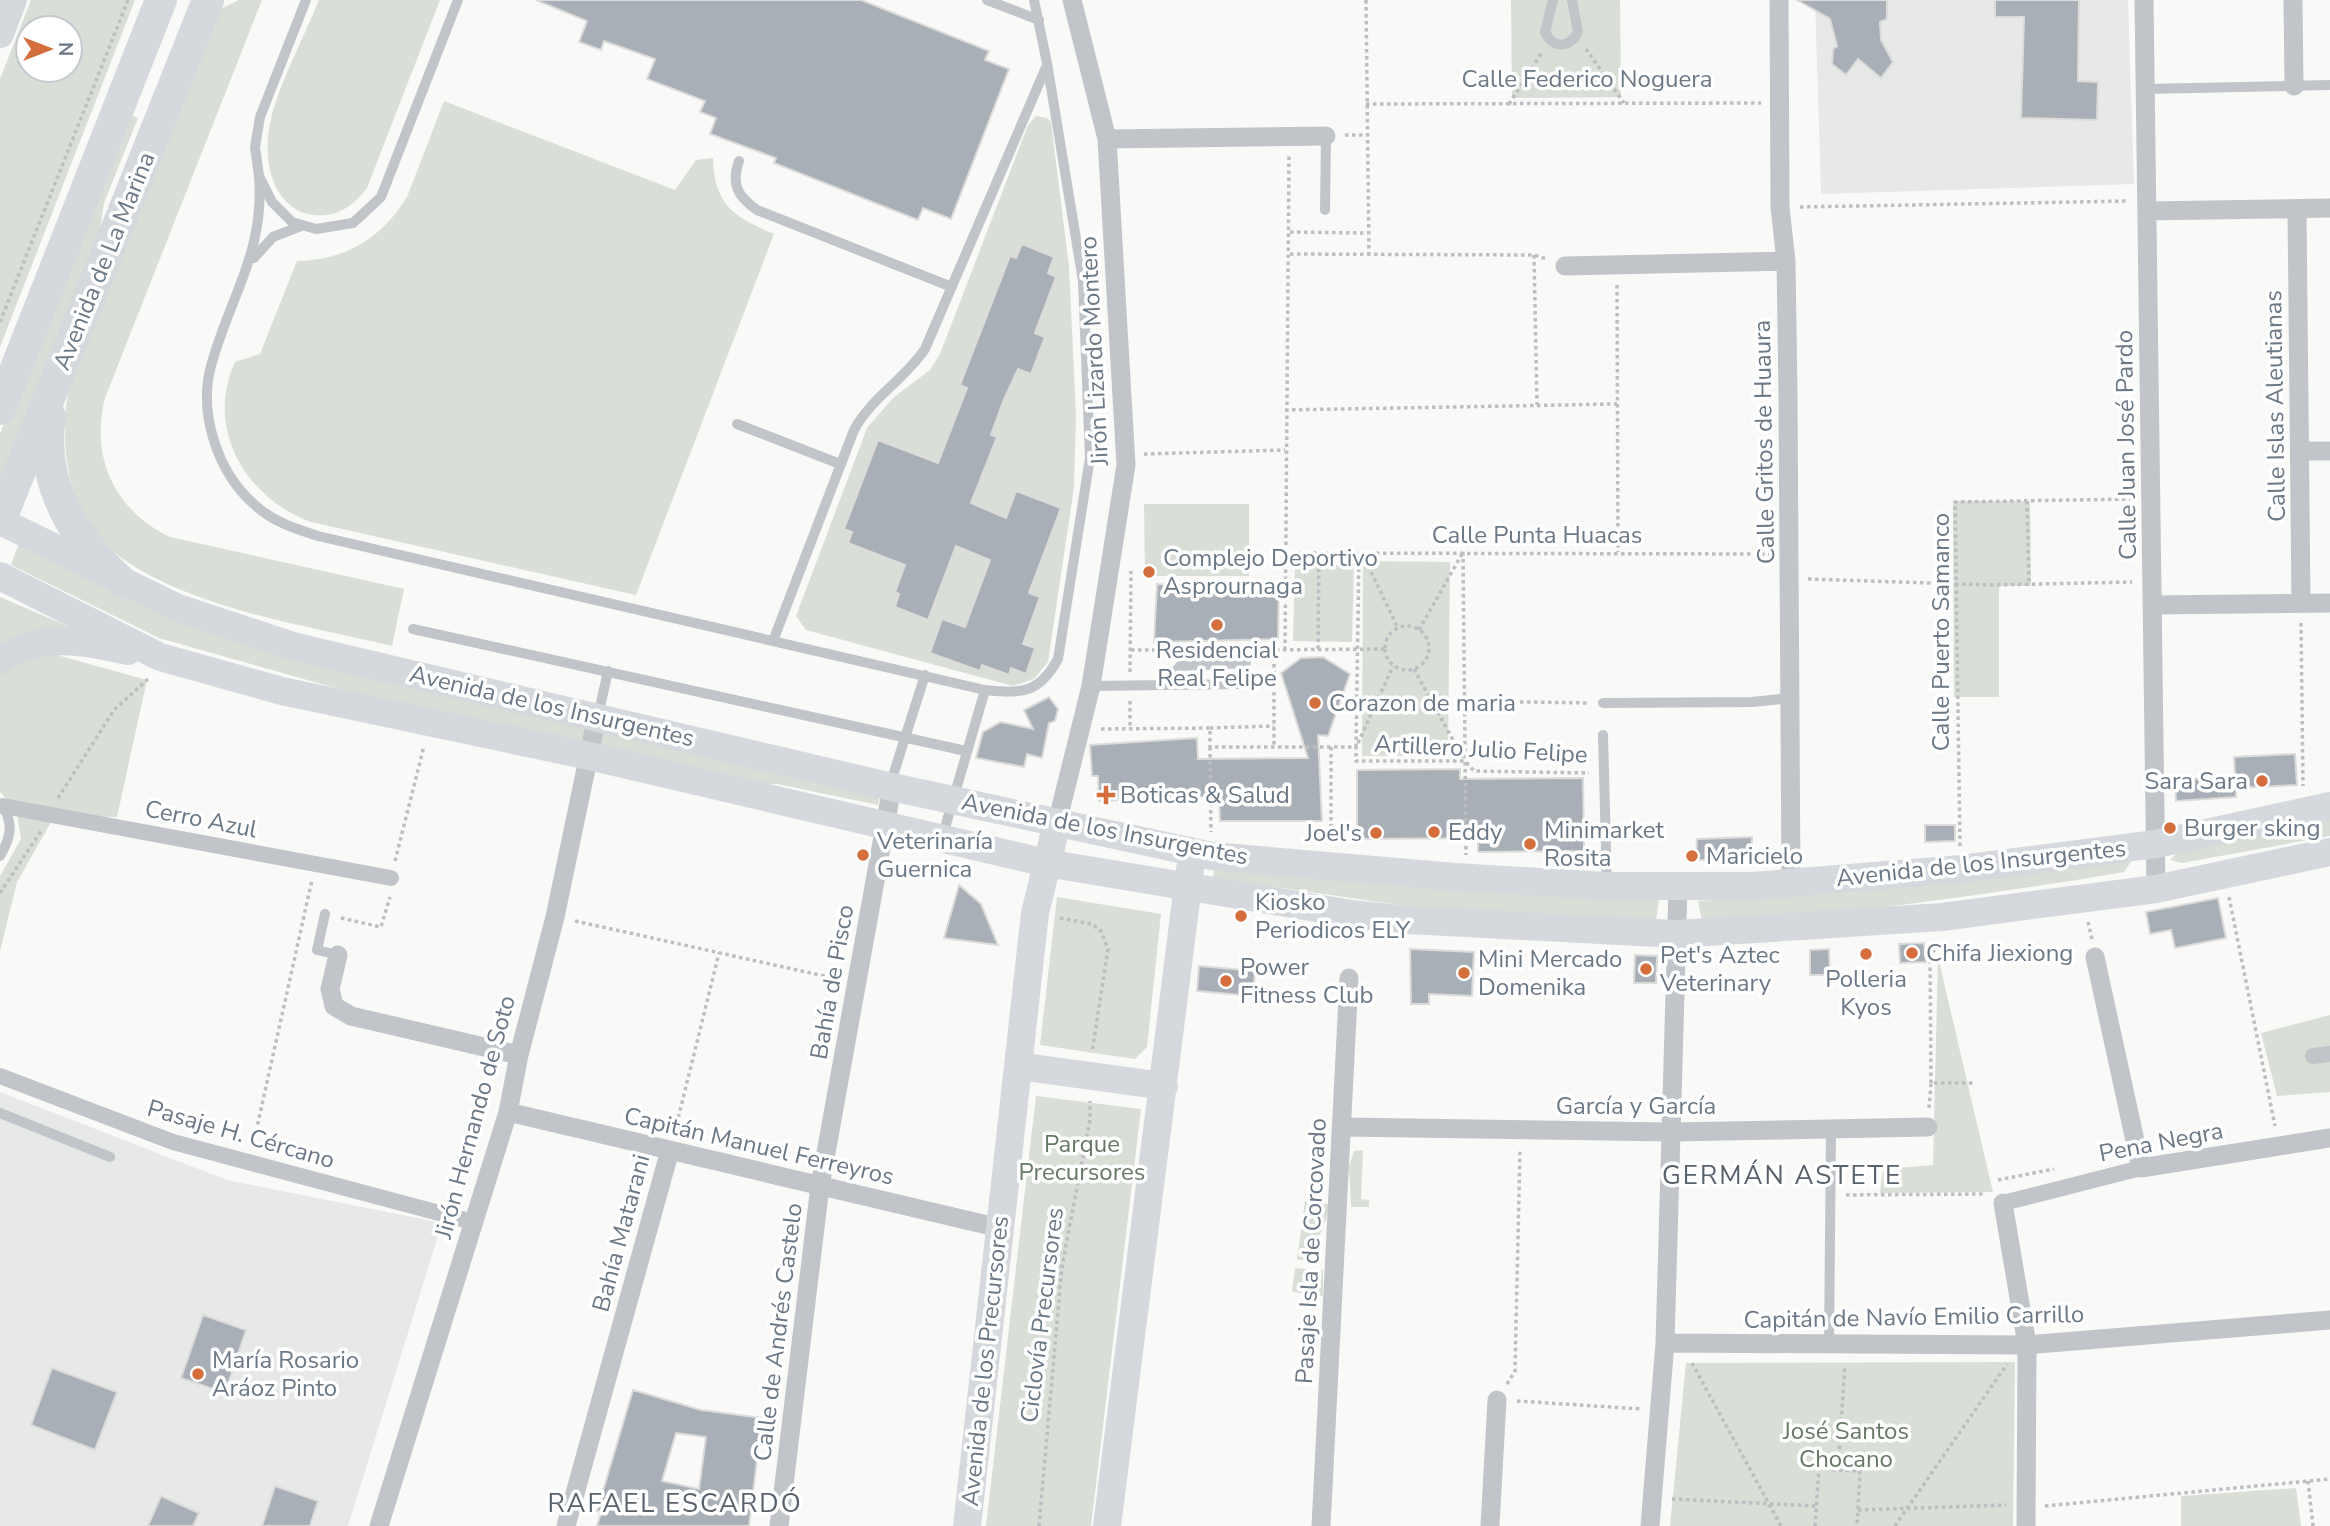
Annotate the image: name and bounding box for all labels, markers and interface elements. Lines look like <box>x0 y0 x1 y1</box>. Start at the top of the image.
north arrow <box>14 14 84 84</box>
text: N <box>52 42 78 56</box>
street label: Calle Federico Noguera <box>1462 63 1712 95</box>
street label: Avenida de La Marina <box>46 147 162 375</box>
street label: Jirón Lizardo Montero <box>1072 236 1116 467</box>
street label: Calle Islas Aleutianas <box>2257 290 2293 522</box>
street label: Calle Gritos de Huaura <box>1746 320 1782 564</box>
street label: Calle Juan José Pardo <box>2108 330 2144 560</box>
street label: Calle Puerto Samanco <box>1925 513 1957 751</box>
street label: Calle Punta Huacas <box>1432 519 1642 551</box>
place label: Complejo Deportivo Asprournaga <box>1163 542 1378 602</box>
marker: Complejo Deportivo Asprournaga <box>1141 564 1157 580</box>
marker: Residencial Real Felipe <box>1209 617 1225 633</box>
place label: Residencial Real Felipe <box>1156 634 1278 694</box>
street label: Avenida de los Insurgentes <box>407 658 697 754</box>
place label: Corazon de maria <box>1329 687 1516 719</box>
marker: Corazon de maria <box>1307 695 1323 711</box>
street label: Artillero Julio Felipe <box>1373 727 1589 771</box>
place label: Sara Sara <box>2144 765 2248 797</box>
marker: Sara Sara <box>2254 773 2270 789</box>
place label: Boticas & Salud <box>1120 779 1290 811</box>
street label: Avenida de los Insurgentes <box>959 786 1251 872</box>
marker: Boticas & Salud <box>1098 787 1114 803</box>
street label: Cerro Azul <box>142 792 260 846</box>
place label: Burger sking <box>2184 812 2321 844</box>
place label: Minimarket Rosita <box>1544 814 1665 874</box>
place label: Eddy <box>1448 816 1503 848</box>
place label: Joel's <box>1304 817 1362 849</box>
marker: Burger sking <box>2162 820 2178 836</box>
marker: Eddy <box>1426 824 1442 840</box>
place label: Veterinaría Guernica <box>876 825 993 885</box>
marker: Joel's <box>1368 825 1384 841</box>
street label: Avenida de los Insurgentes <box>1835 832 2127 894</box>
marker: Minimarket Rosita <box>1522 836 1538 852</box>
place label: Maricielo <box>1706 840 1803 872</box>
marker: Veterinaría Guernica <box>855 847 871 863</box>
marker: Maricielo <box>1684 848 1700 864</box>
place label: Kiosko Periodicos ELY <box>1255 886 1411 946</box>
street label: Bahía de Pisco <box>803 902 861 1062</box>
marker: Kiosko Periodicos ELY <box>1233 908 1249 924</box>
place label: Chifa Jiexiong <box>1926 937 2073 969</box>
place label: Pet's Aztec Veterinary <box>1659 939 1780 999</box>
place label: Mini Mercado Domenika <box>1478 943 1622 1003</box>
marker: Chifa Jiexiong <box>1904 945 1920 961</box>
marker: Polleria Kyos <box>1858 946 1874 962</box>
place label: Power Fitness Club <box>1240 951 1374 1011</box>
marker: Pet's Aztec Veterinary <box>1638 961 1654 977</box>
place label: Polleria Kyos <box>1825 963 1907 1023</box>
marker: Mini Mercado Domenika <box>1456 965 1472 981</box>
marker: Power Fitness Club <box>1218 973 1234 989</box>
street label: Jirón Hernando de Soto <box>427 992 523 1243</box>
street label: García y García <box>1556 1090 1716 1122</box>
street label: Pasaje H. Cércano <box>144 1092 338 1176</box>
street label: Capitán Manuel Ferreyros <box>621 1099 897 1193</box>
street label: Pena Negra <box>2096 1114 2226 1170</box>
street label: Pasaje Isla de Corcovado <box>1288 1117 1334 1385</box>
park label: Parque Precursores <box>1019 1128 1145 1188</box>
street label: Bahía Matarani <box>585 1151 657 1315</box>
district label: GERMÁN ASTETE <box>1662 1158 1902 1193</box>
street label: Calle de Andrés Castelo <box>746 1201 810 1463</box>
street label: Ciclovía Precursores <box>1013 1206 1071 1424</box>
street label: Avenida de los Precursores <box>954 1214 1016 1508</box>
street label: Capitán de Navío Emilio Carrillo <box>1743 1298 2085 1336</box>
place label: María Rosario Aráoz Pinto <box>212 1344 359 1404</box>
marker: María Rosario Aráoz Pinto <box>190 1366 206 1382</box>
park label: José Santos Chocano <box>1782 1415 1909 1475</box>
district label: RAFAEL ESCARDÓ <box>547 1486 803 1521</box>

